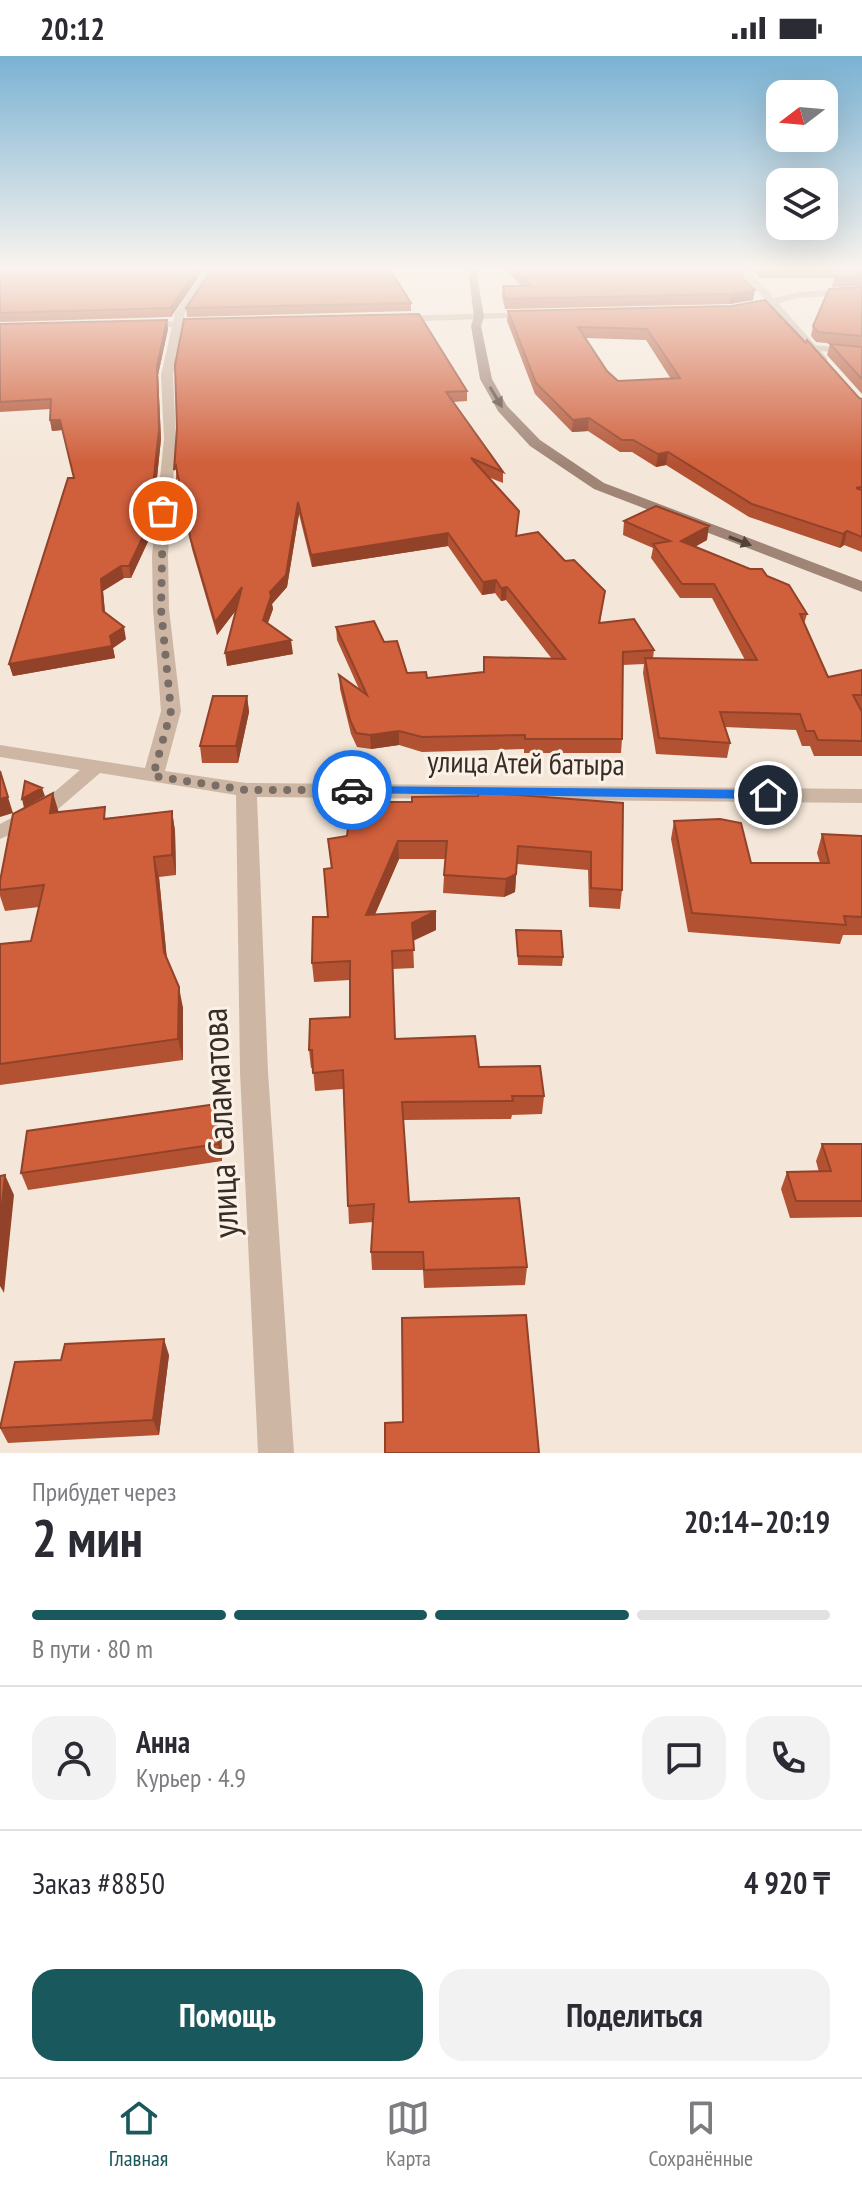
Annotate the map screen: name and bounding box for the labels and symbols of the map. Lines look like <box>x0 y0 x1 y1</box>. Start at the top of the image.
north arrow <box>766 80 838 152</box>
one-way arrow <box>489 387 504 408</box>
pin <box>129 477 197 545</box>
one-way arrow <box>728 535 752 548</box>
street label: улица Атей батыра <box>427 741 625 783</box>
courier <box>312 750 392 830</box>
pin <box>734 761 802 829</box>
street label: улица Саламатова <box>190 1007 248 1239</box>

